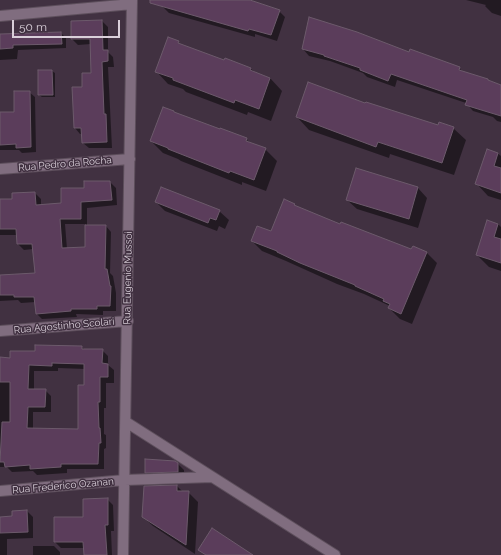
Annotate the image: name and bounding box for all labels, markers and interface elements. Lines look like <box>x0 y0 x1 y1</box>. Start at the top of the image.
scale bar <box>14 12 122 38</box>
text: 50 m <box>19 20 47 34</box>
street label: Rua Pedro da Rocha <box>18 154 112 174</box>
street label: Rua Eugenio Mussoi <box>121 231 135 325</box>
street label: Rua Agostinho Scolari <box>13 316 115 336</box>
street label: Rua Frederico Ozanan <box>12 476 114 496</box>

